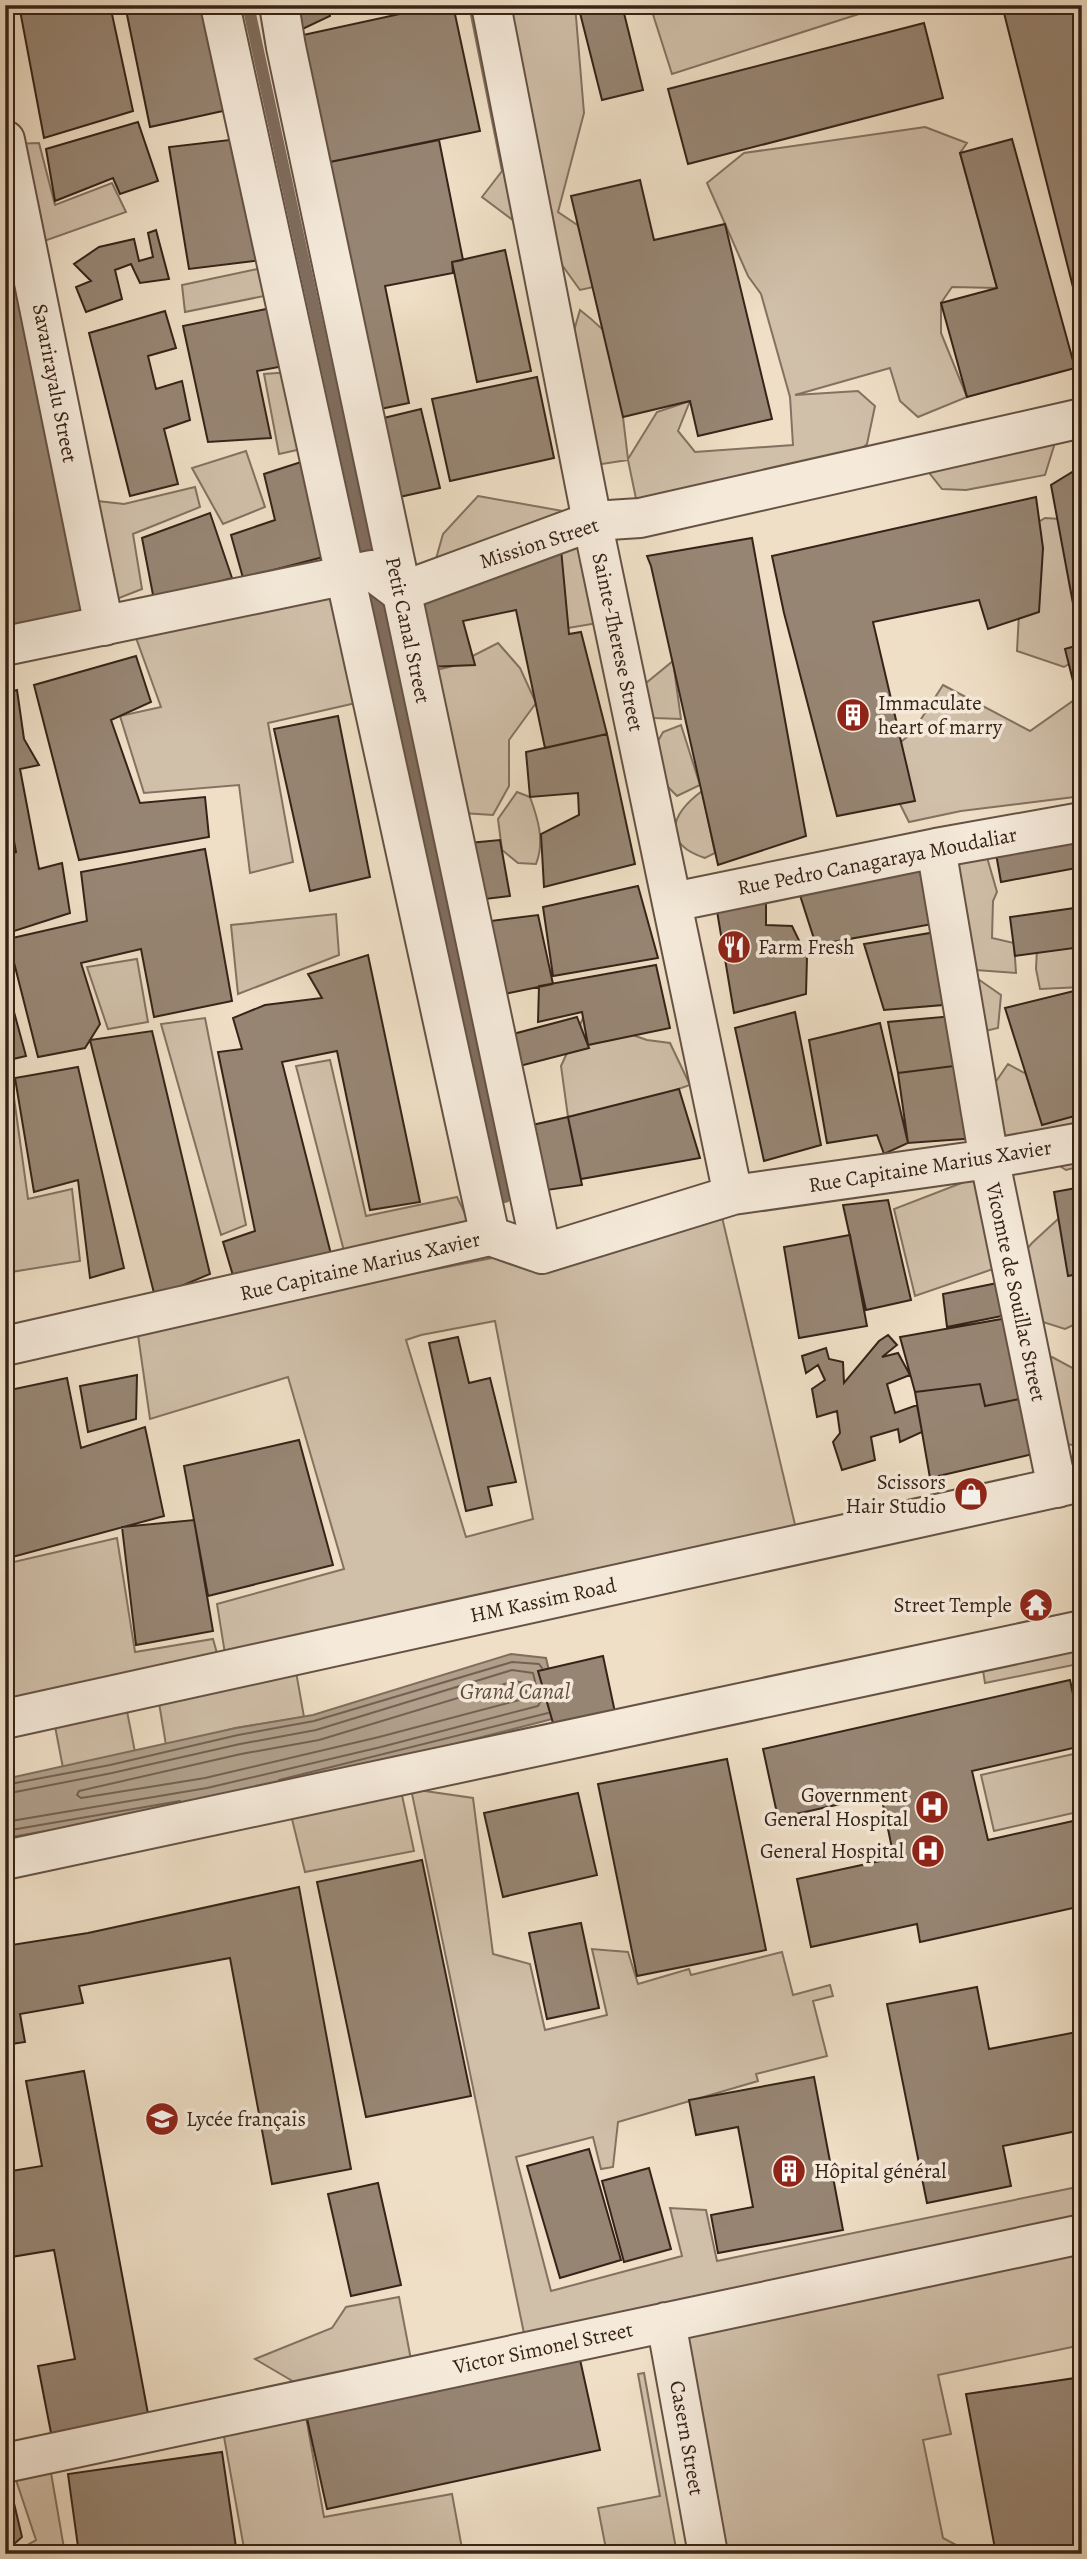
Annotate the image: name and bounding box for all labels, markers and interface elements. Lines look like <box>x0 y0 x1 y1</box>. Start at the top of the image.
street label: Savarirayalu Street <box>26 301 84 465</box>
street label: Mission Street <box>476 510 602 575</box>
street label: Sainte-Therese Street <box>585 550 651 734</box>
street label: Petit Canal Street <box>379 554 437 706</box>
place label: Immaculate heart of marry <box>878 689 1003 741</box>
building icon: Immaculate heart of marry <box>834 696 872 734</box>
street label: Rue Pedro Canagaraya Moudaliar <box>735 820 1019 902</box>
restaurant icon: Farm Fresh <box>715 928 753 966</box>
place label: Farm Fresh <box>758 933 855 961</box>
street label: Rue Capitaine Marius Xavier <box>806 1133 1054 1199</box>
street label: Vicomte de Souillac Street <box>979 1179 1053 1404</box>
street label: Rue Capitaine Marius Xavier <box>237 1225 483 1307</box>
place label: Scissors Hair Studio <box>846 1468 946 1520</box>
shop icon: Scissors Hair Studio <box>952 1475 990 1513</box>
street label: HM Kassim Road <box>467 1571 619 1629</box>
temple icon: Street Temple <box>1017 1586 1055 1624</box>
place label: Street Temple <box>893 1591 1012 1619</box>
water label: Grand Canal <box>460 1676 570 1707</box>
place label: Government General Hospital <box>764 1781 908 1833</box>
hospital icon: Government General Hospital <box>913 1788 951 1826</box>
hospital icon: General Hospital <box>909 1832 947 1870</box>
place label: General Hospital <box>760 1837 904 1865</box>
school or university icon: Lycée français <box>143 2100 181 2138</box>
place label: Lycée français <box>186 2105 306 2133</box>
building icon: Hôpital général <box>770 2152 808 2190</box>
place label: Hôpital général <box>814 2157 946 2185</box>
street label: Victor Simonel Street <box>450 2315 635 2381</box>
street label: Casern Street <box>663 2378 711 2498</box>

